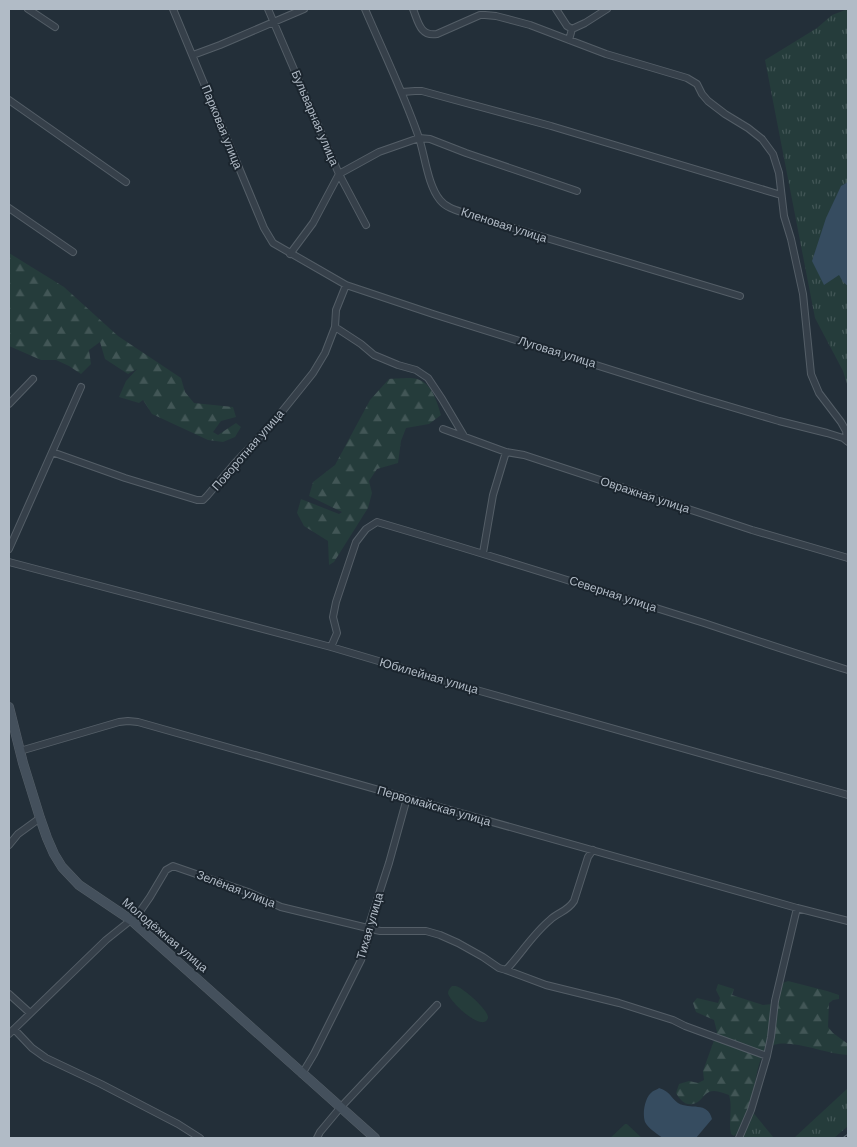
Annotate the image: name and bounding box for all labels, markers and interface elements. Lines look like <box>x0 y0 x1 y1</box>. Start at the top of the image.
street label: Бульварная улица <box>288 68 342 168</box>
street label: Парковая улица <box>198 82 246 172</box>
street label: Кленовая улица <box>459 204 549 247</box>
street label: Луговая улица <box>516 333 598 371</box>
street label: Поворотная улица <box>208 406 288 494</box>
street label: Овражная улица <box>598 473 692 517</box>
street label: Северная улица <box>567 572 659 616</box>
street label: Юбилейная улица <box>378 654 481 698</box>
street label: Первомайская улица <box>375 782 493 830</box>
street label: Зелёная улица <box>194 867 278 911</box>
street label: Тихая улица <box>353 890 387 961</box>
street label: Молодёжная улица <box>119 894 212 976</box>

